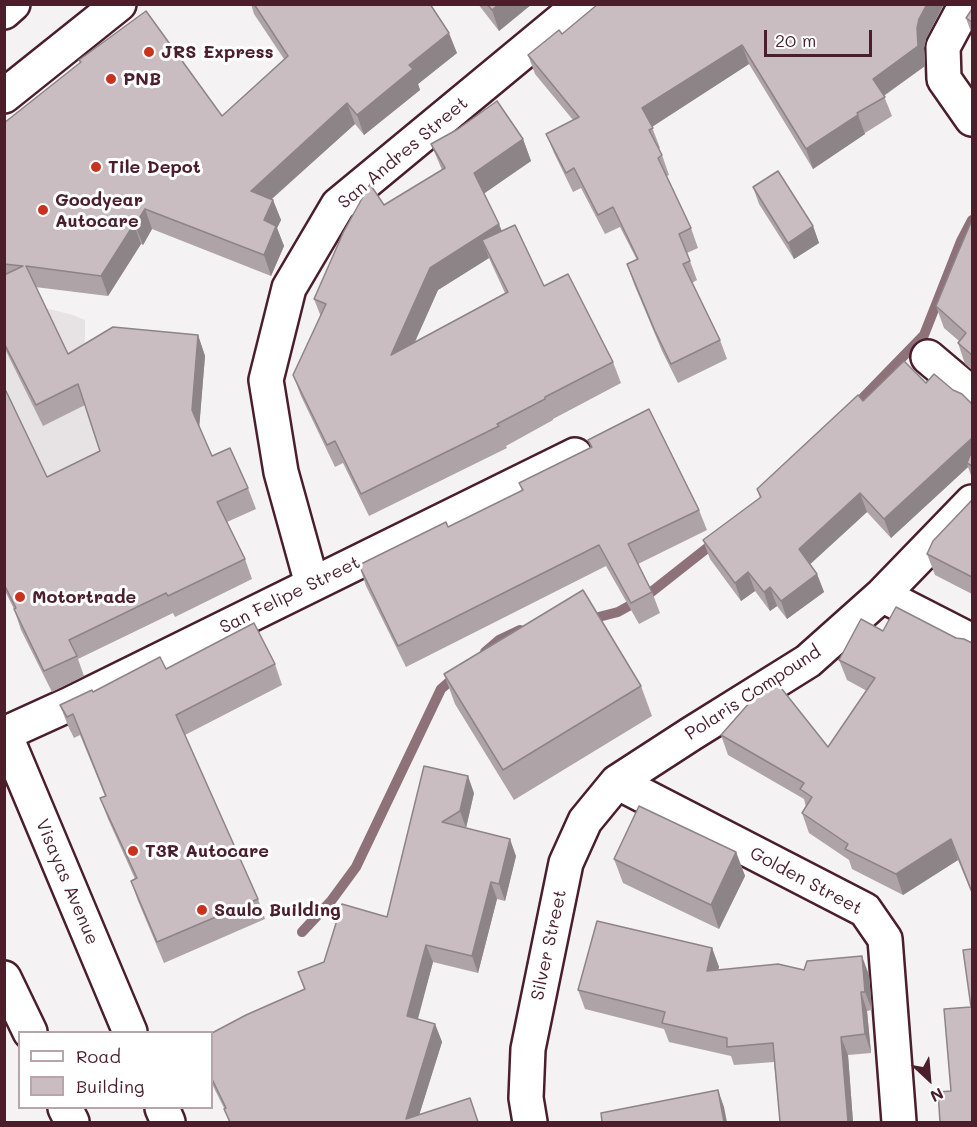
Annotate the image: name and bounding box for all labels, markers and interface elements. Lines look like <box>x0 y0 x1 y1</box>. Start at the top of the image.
scale bar <box>767 18 875 56</box>
text: 20 m <box>775 28 816 52</box>
place label: JRS Express <box>161 41 274 63</box>
marker: JRS Express <box>142 45 156 59</box>
place label: PNB <box>123 68 161 90</box>
marker: PNB <box>104 72 118 86</box>
street label: San Andres Street <box>334 92 472 214</box>
place label: Tile Depot <box>108 156 201 178</box>
marker: Tile Depot <box>89 160 103 174</box>
place label: Goodyear Autocare <box>55 189 143 232</box>
marker: Goodyear Autocare <box>36 203 50 217</box>
street label: San Felipe Street <box>216 552 364 638</box>
place label: Motortrade <box>32 586 136 608</box>
marker: Motortrade <box>13 590 27 604</box>
street label: Polaris Compound <box>681 641 825 745</box>
street label: Visayas Avenue <box>31 816 103 948</box>
place label: T3R Autocare <box>145 840 269 862</box>
street label: Golden Street <box>746 842 866 920</box>
marker: T3R Autocare <box>126 844 140 858</box>
street label: Silver Street <box>527 888 571 1002</box>
place label: Saulo Building <box>214 899 341 921</box>
marker: Saulo Building <box>195 903 209 917</box>
legend <box>18 1031 213 1109</box>
text: Road <box>76 1044 121 1068</box>
north arrow <box>899 1049 959 1109</box>
text: Building <box>76 1074 144 1098</box>
text: N <box>927 1084 947 1108</box>

